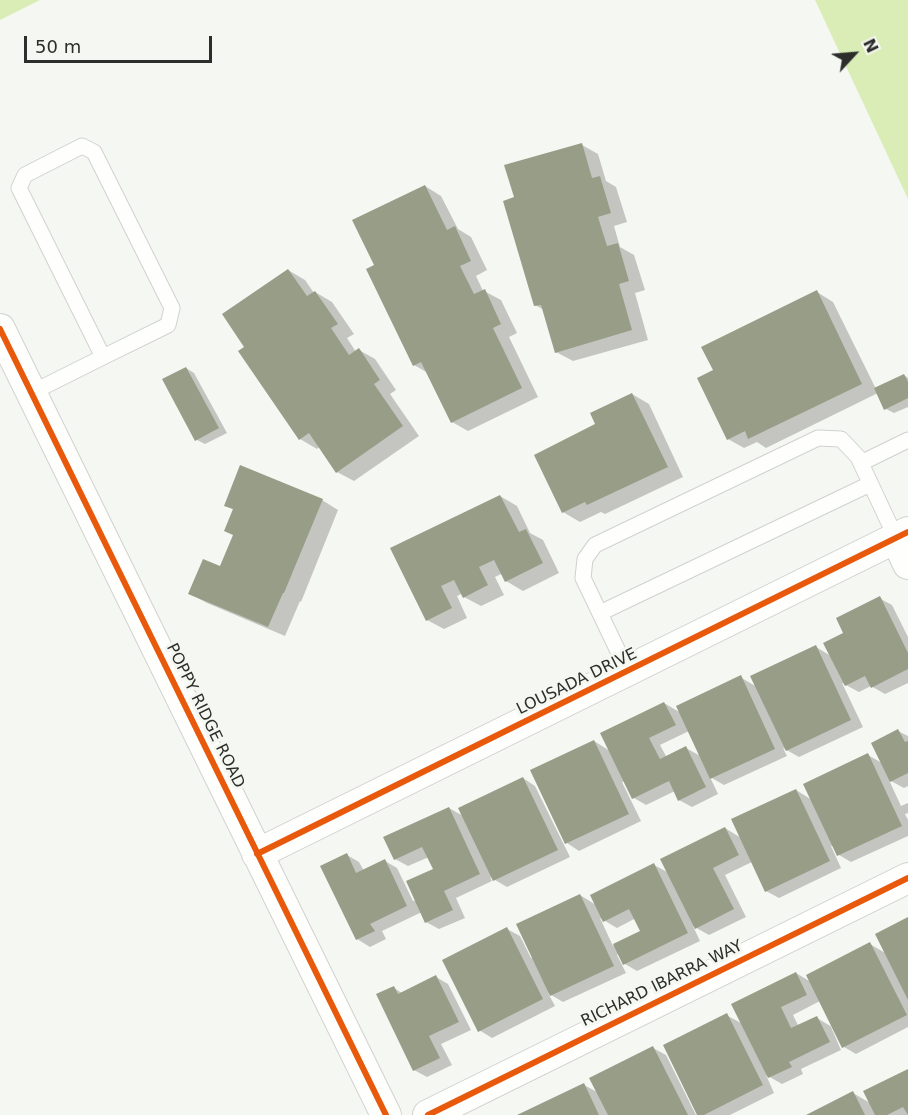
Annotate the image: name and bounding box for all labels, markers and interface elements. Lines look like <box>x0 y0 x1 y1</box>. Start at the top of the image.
scale bar <box>27 24 214 62</box>
north arrow <box>824 24 884 84</box>
text: 50 m <box>35 36 81 57</box>
text: N <box>859 36 882 56</box>
street label: POPPY RIDGE ROAD <box>162 641 248 791</box>
street label: LOUSADA DRIVE <box>514 645 640 719</box>
street label: RICHARD IBARRA WAY <box>578 937 746 1031</box>

